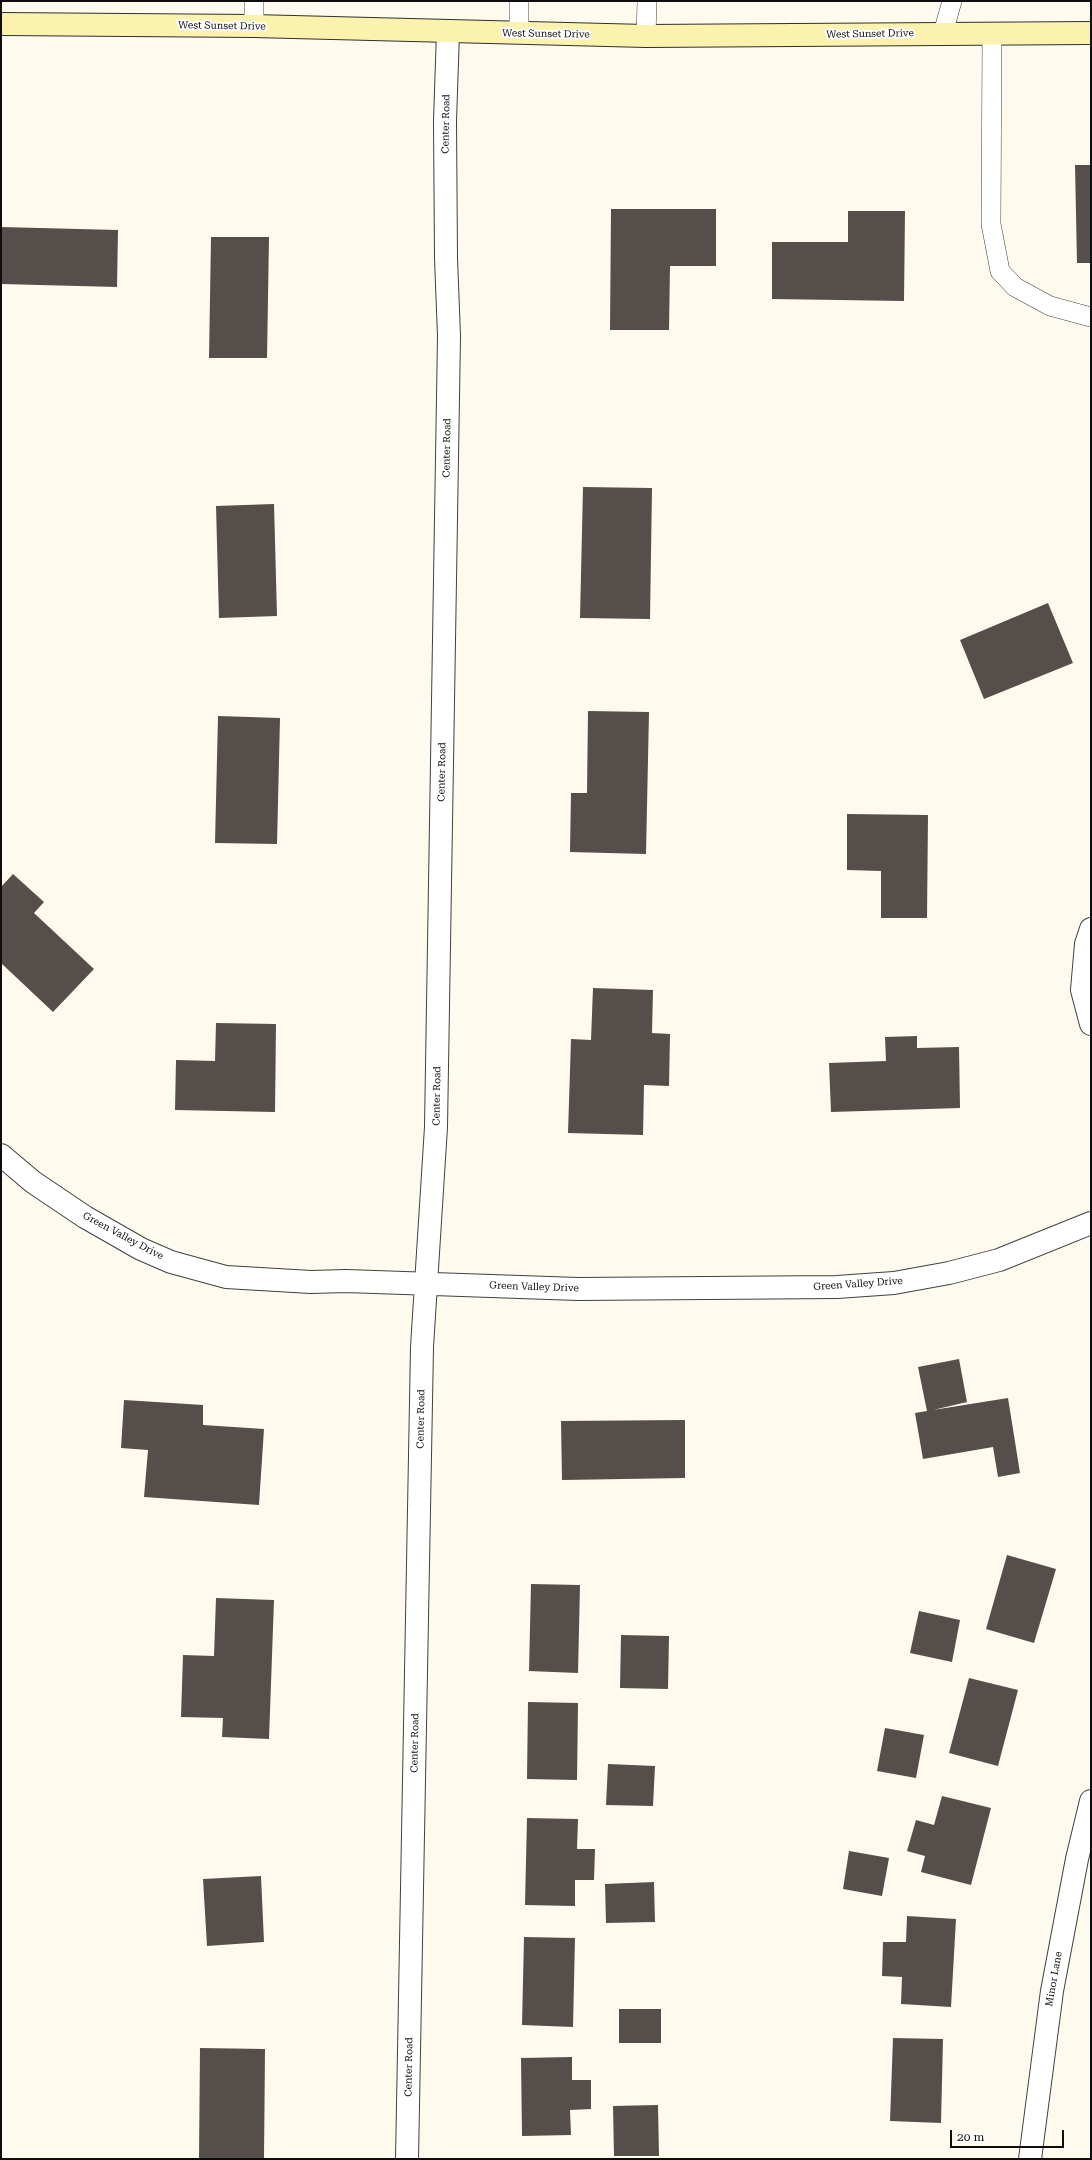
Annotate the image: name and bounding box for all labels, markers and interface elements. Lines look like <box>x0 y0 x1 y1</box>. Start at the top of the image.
street label: West Sunset Drive <box>178 19 266 33</box>
street label: West Sunset Drive <box>502 27 590 41</box>
street label: West Sunset Drive <box>826 27 914 41</box>
street label: Center Road <box>439 94 453 154</box>
street label: Center Road <box>440 418 454 478</box>
street label: Center Road <box>435 742 449 802</box>
street label: Center Road <box>430 1066 444 1126</box>
street label: Green Valley Drive <box>81 1210 165 1262</box>
street label: Green Valley Drive <box>813 1275 903 1293</box>
street label: Green Valley Drive <box>489 1279 579 1295</box>
street label: Center Road <box>414 1389 428 1449</box>
street label: Center Road <box>408 1713 422 1773</box>
street label: Minor Lane <box>1043 1951 1065 2007</box>
street label: Center Road <box>402 2037 416 2097</box>
scale bar <box>952 2122 1066 2148</box>
text: 20 m <box>957 2130 984 2144</box>

